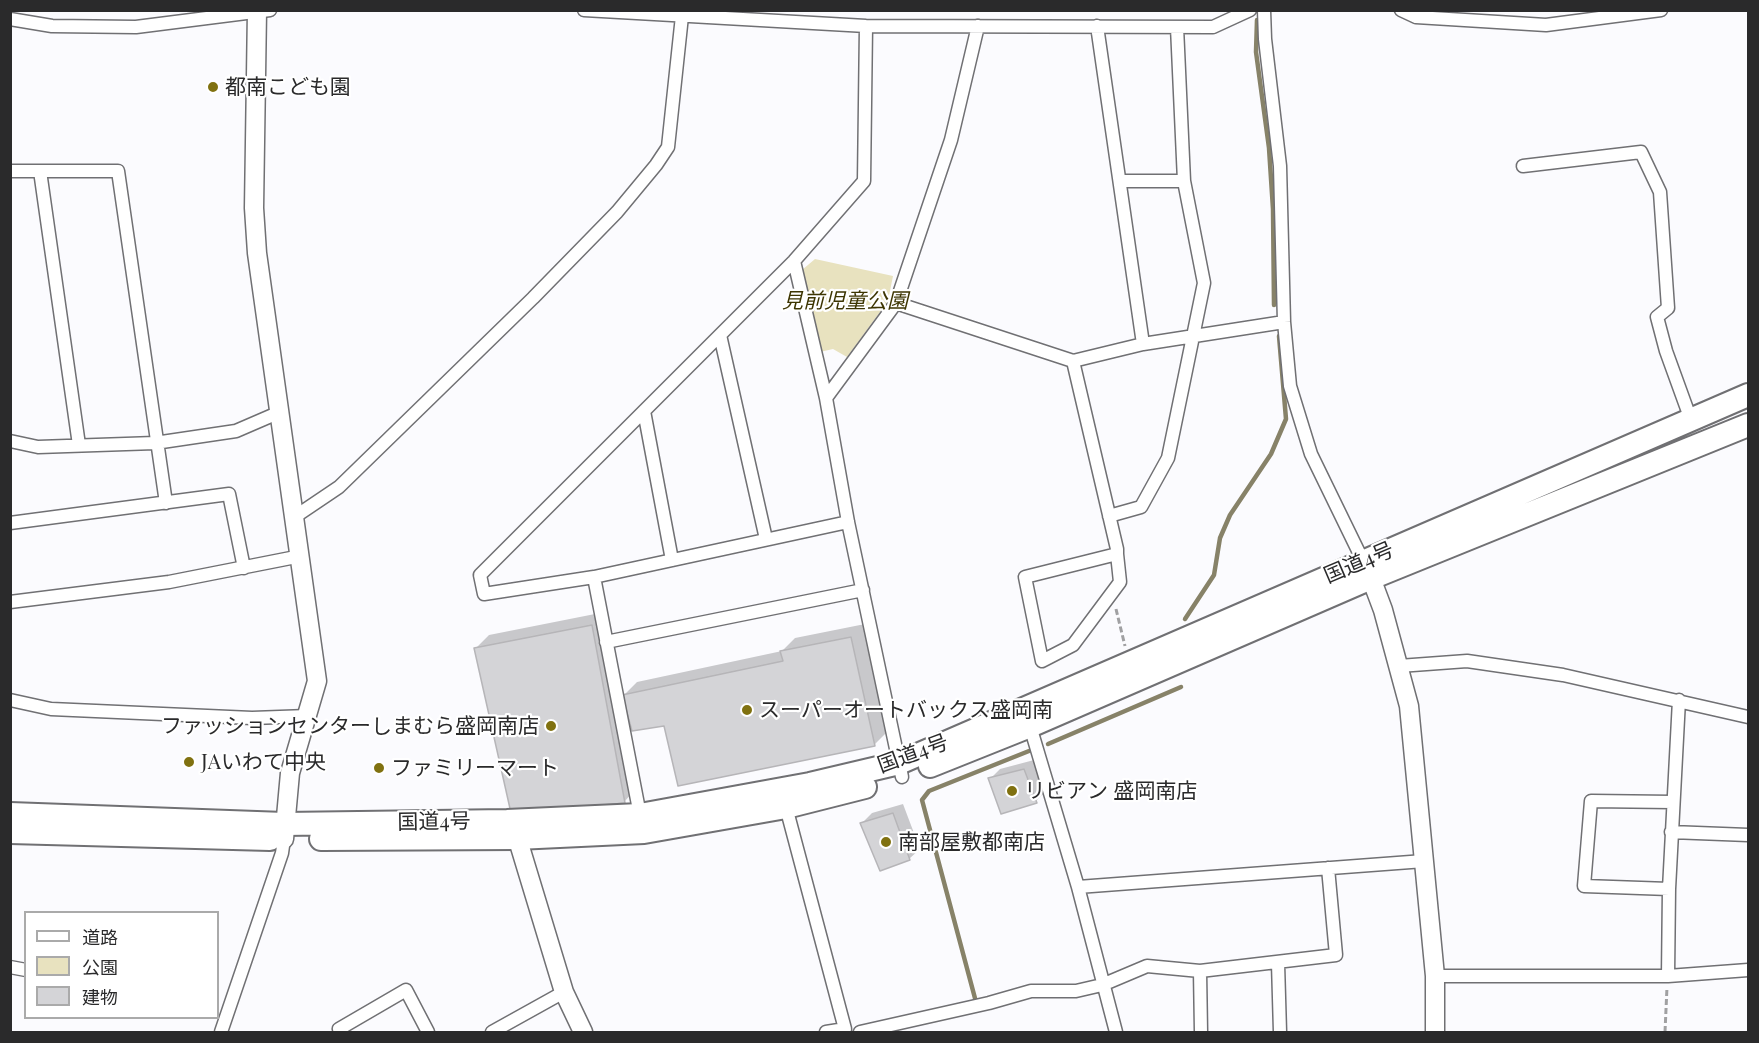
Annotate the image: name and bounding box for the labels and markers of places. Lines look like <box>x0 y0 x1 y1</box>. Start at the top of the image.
place label: 都南こども園 <box>225 74 351 100</box>
marker: 都南こども園 <box>206 80 220 94</box>
place label: スーパーオートバックス盛岡南 <box>759 697 1053 723</box>
marker: スーパーオートバックス盛岡南 <box>740 703 754 717</box>
place label: ファッションセンターしまむら盛岡南店 <box>161 713 539 739</box>
marker: ファッションセンターしまむら盛岡南店 <box>544 719 558 733</box>
place label: JAいわて中央 <box>201 749 326 775</box>
marker: JAいわて中央 <box>182 755 196 769</box>
place label: ファミリーマート <box>391 755 559 781</box>
marker: ファミリーマート <box>372 761 386 775</box>
place label: リビアン 盛岡南店 <box>1024 778 1197 804</box>
marker: リビアン 盛岡南店 <box>1005 784 1019 798</box>
place label: 南部屋敷都南店 <box>898 829 1045 855</box>
marker: 南部屋敷都南店 <box>879 835 893 849</box>

